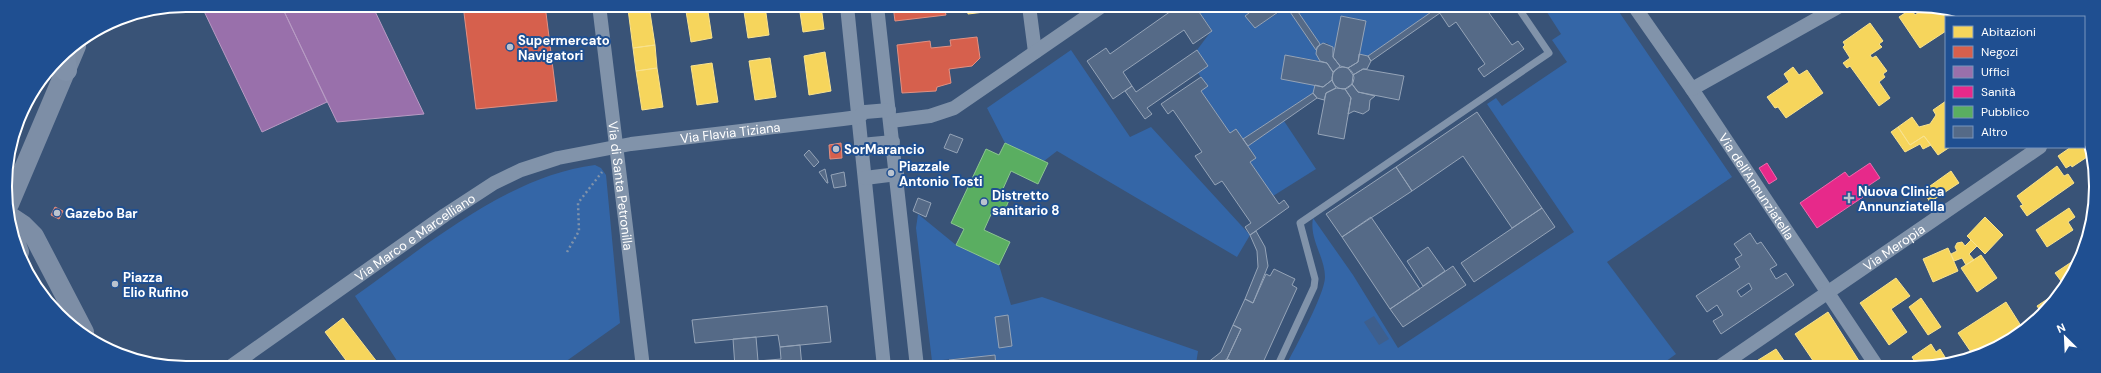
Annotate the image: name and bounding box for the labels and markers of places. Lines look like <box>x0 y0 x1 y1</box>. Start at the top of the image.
place label: Supermercato Navigatori <box>518 32 610 64</box>
marker: Supermercato Navigatori <box>505 42 515 52</box>
place label: SorMarancio <box>844 141 925 158</box>
marker: SorMarancio <box>831 144 841 154</box>
place label: Piazzale Antonio Tosti <box>899 158 983 190</box>
marker: Piazzale Antonio Tosti <box>886 168 896 178</box>
place label: Nuova Clinica Annunziatella <box>1858 183 1945 215</box>
place label: Distretto sanitario 8 <box>992 187 1059 219</box>
marker: Nuova Clinica Annunziatella <box>1843 192 1855 204</box>
marker: Distretto sanitario 8 <box>979 197 989 207</box>
place label: Gazebo Bar <box>65 205 138 222</box>
marker: Gazebo Bar <box>52 208 62 218</box>
place label: Piazza Elio Rufino <box>123 269 189 301</box>
marker: Piazza Elio Rufino <box>110 279 120 289</box>

